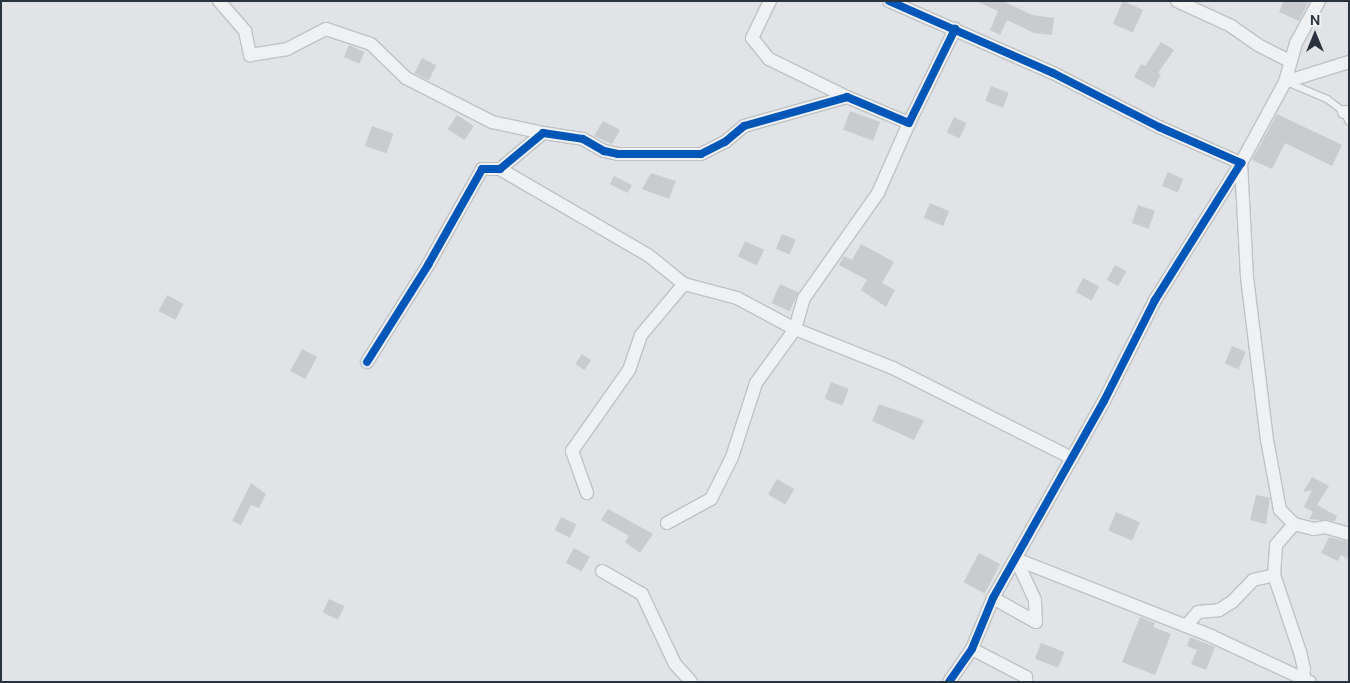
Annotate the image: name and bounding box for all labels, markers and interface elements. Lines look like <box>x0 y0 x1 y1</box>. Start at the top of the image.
north arrow <box>1290 10 1340 60</box>
text: N <box>1310 11 1320 29</box>

